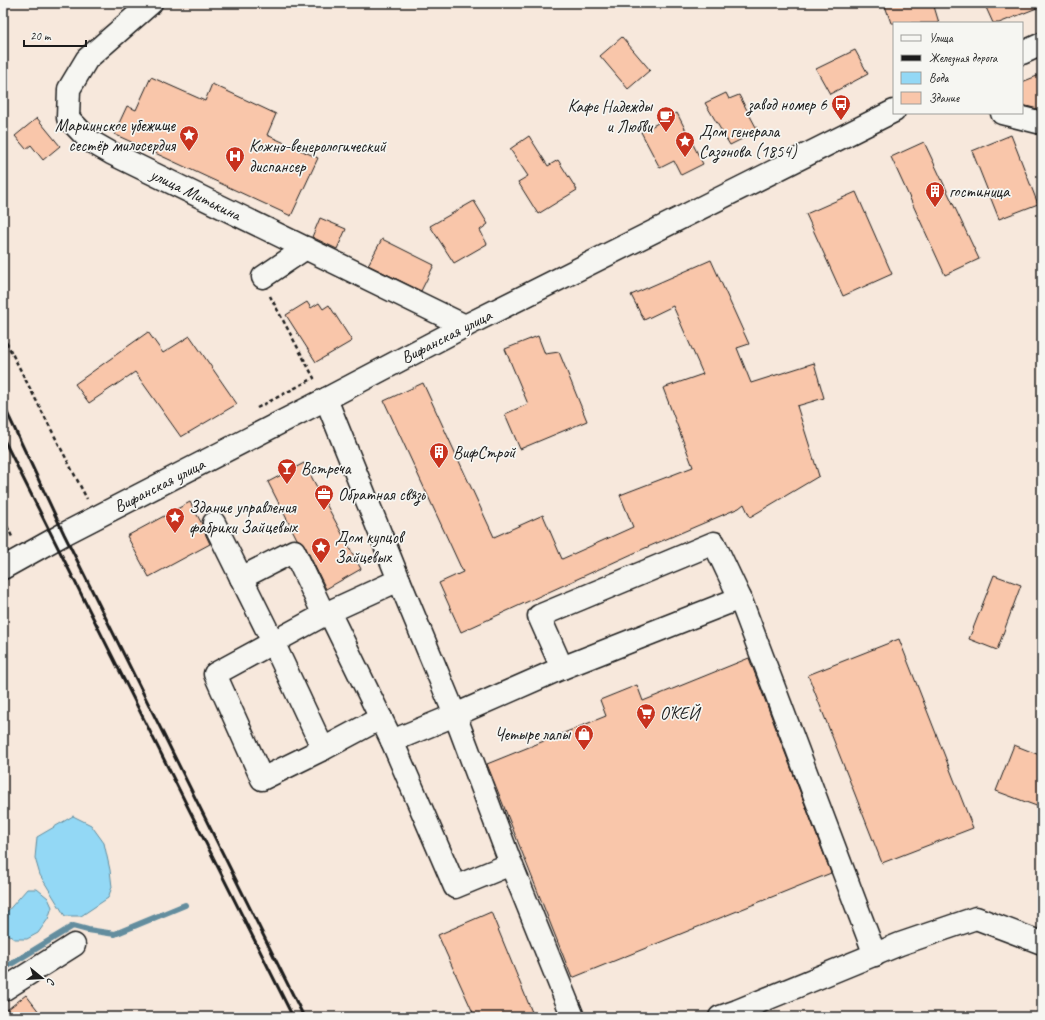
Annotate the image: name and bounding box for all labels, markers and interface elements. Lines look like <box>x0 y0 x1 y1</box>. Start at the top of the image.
scale bar <box>24 22 86 48</box>
legend <box>893 22 1023 114</box>
text: 20 m <box>30 28 52 44</box>
text: Улица <box>929 30 954 46</box>
text: Железная дорога <box>929 50 998 66</box>
text: Вода <box>929 70 950 86</box>
text: Здание <box>929 90 960 106</box>
bus stop icon: завод номер 6 <box>830 93 852 121</box>
place label: завод номер 6 <box>746 94 828 116</box>
place label: Кафе Надежды и Любви <box>568 96 654 137</box>
cafe icon: Кафе Надежды и Любви <box>655 105 677 133</box>
place label: Мариинское убежище сестёр милосердия <box>55 115 177 156</box>
place label: Дом генерала Сазонова (1854) <box>699 121 798 163</box>
place icon: Мариинское убежище сестёр милосердия <box>178 124 200 152</box>
place icon: Дом генерала Сазонова (1854) <box>674 130 696 158</box>
place label: Кожно-венерологический диспансер <box>249 136 387 177</box>
hospital icon: Кожно-венерологический диспансер <box>224 145 246 173</box>
street label: улица Митькина <box>146 163 246 226</box>
building icon: гостиница <box>924 180 946 208</box>
place label: гостиница <box>949 181 1011 202</box>
street label: Вифанская улица <box>397 304 496 368</box>
building icon: ВифСтрой <box>428 441 450 469</box>
place label: ВифСтрой <box>453 442 516 463</box>
street label: Вифанская улица <box>110 453 209 517</box>
bar icon: Встреча <box>276 457 298 485</box>
place label: Встреча <box>301 458 352 479</box>
office icon: Обратная связь <box>313 483 335 511</box>
place label: Обратная связь <box>338 484 426 506</box>
place label: Здание управления фабрики Зайцевых <box>189 497 298 538</box>
place icon: Здание управления фабрики Зайцевых <box>164 506 186 534</box>
place label: Дом купцов Зайцевых <box>335 527 406 568</box>
place icon: Дом купцов Зайцевых <box>310 536 332 564</box>
supermarket icon: О’КЕЙ <box>635 702 657 730</box>
place label: О’КЕЙ <box>660 703 702 724</box>
shop icon: Четыре лапы <box>573 723 595 751</box>
place label: Четыре лапы <box>495 724 572 745</box>
north arrow <box>22 958 62 998</box>
text: С <box>44 976 59 987</box>

